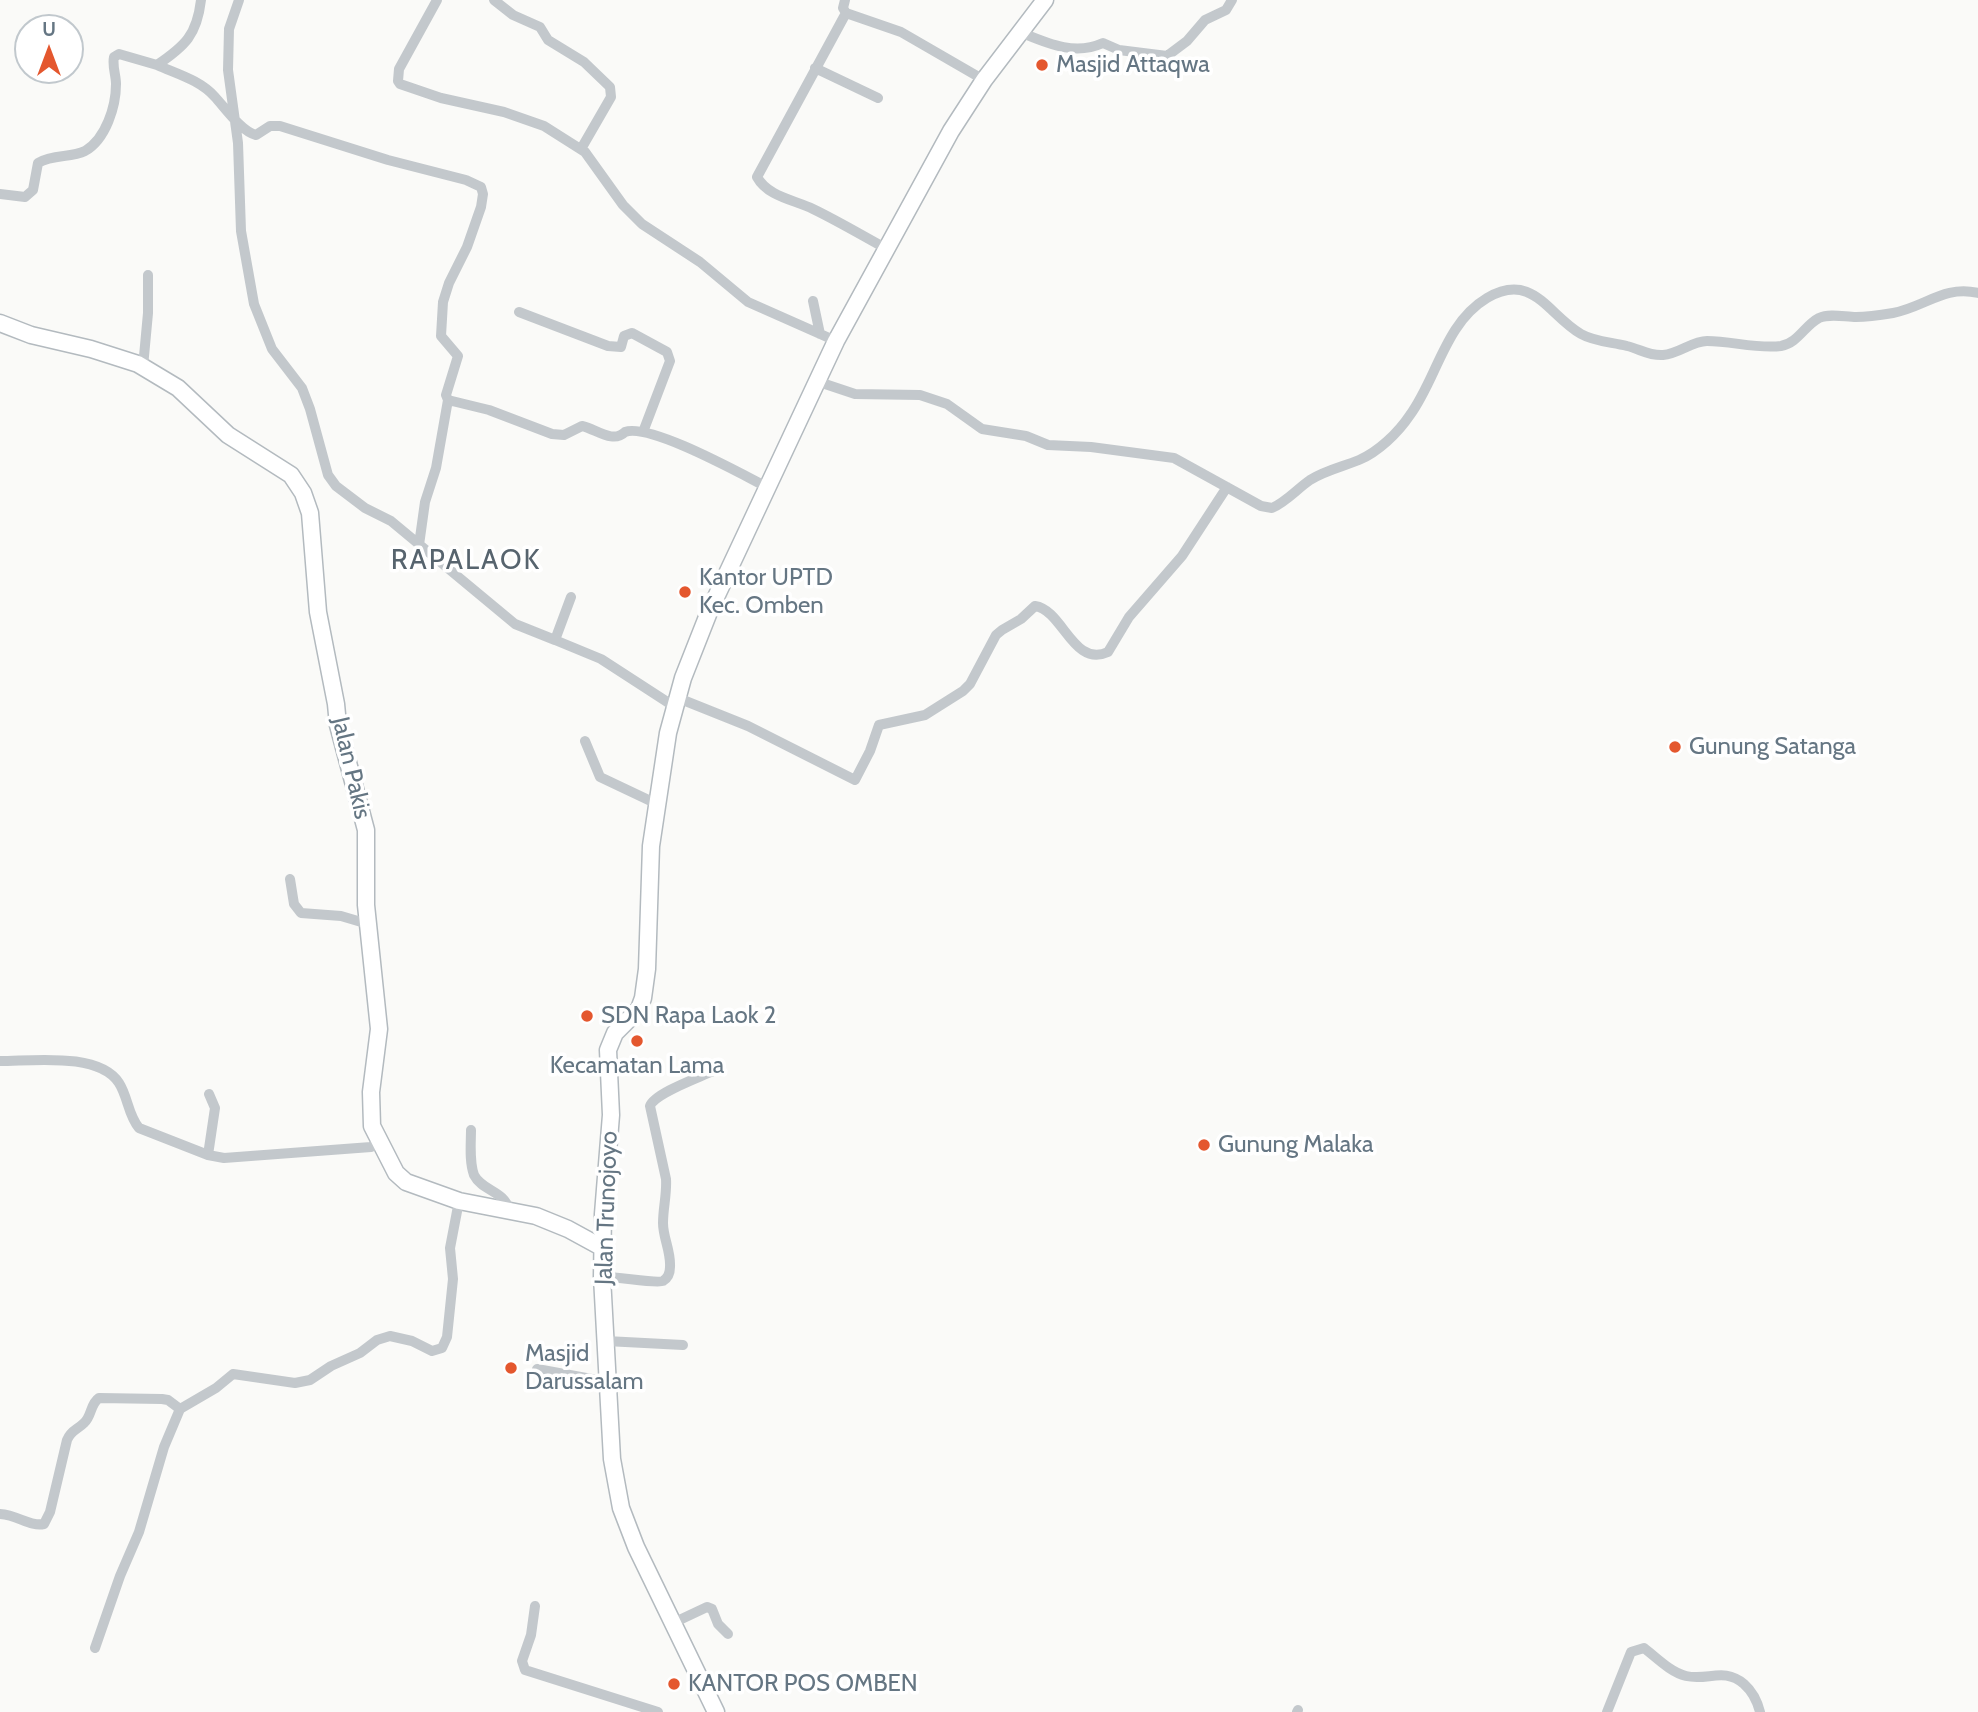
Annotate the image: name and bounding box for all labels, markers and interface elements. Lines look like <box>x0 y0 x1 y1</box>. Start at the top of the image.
north arrow <box>14 14 84 84</box>
text: U <box>42 18 56 41</box>
place label: Masjid Attaqwa <box>1056 51 1210 79</box>
marker: Masjid Attaqwa <box>1034 57 1050 73</box>
district label: RAPALAOK <box>392 544 540 578</box>
place label: Kantor UPTD Kec. Omben <box>699 564 833 620</box>
marker: Kantor UPTD Kec. Omben <box>677 584 693 600</box>
street label: Jalan Pakis <box>325 714 377 822</box>
place label: Gunung Satanga <box>1689 733 1856 761</box>
marker: Gunung Satanga <box>1667 739 1683 755</box>
place label: SDN Rapa Laok 2 <box>601 1002 776 1030</box>
marker: SDN Rapa Laok 2 <box>579 1008 595 1024</box>
marker: Kecamatan Lama <box>629 1033 645 1049</box>
place label: Kecamatan Lama <box>550 1052 724 1080</box>
street label: Jalan Trunojoyo <box>590 1131 624 1285</box>
place label: Gunung Malaka <box>1218 1131 1373 1159</box>
marker: Gunung Malaka <box>1196 1137 1212 1153</box>
place label: Masjid Darussalam <box>525 1340 644 1396</box>
marker: Masjid Darussalam <box>503 1360 519 1376</box>
place label: KANTOR POS OMBEN <box>688 1670 918 1698</box>
marker: KANTOR POS OMBEN <box>666 1676 682 1692</box>

